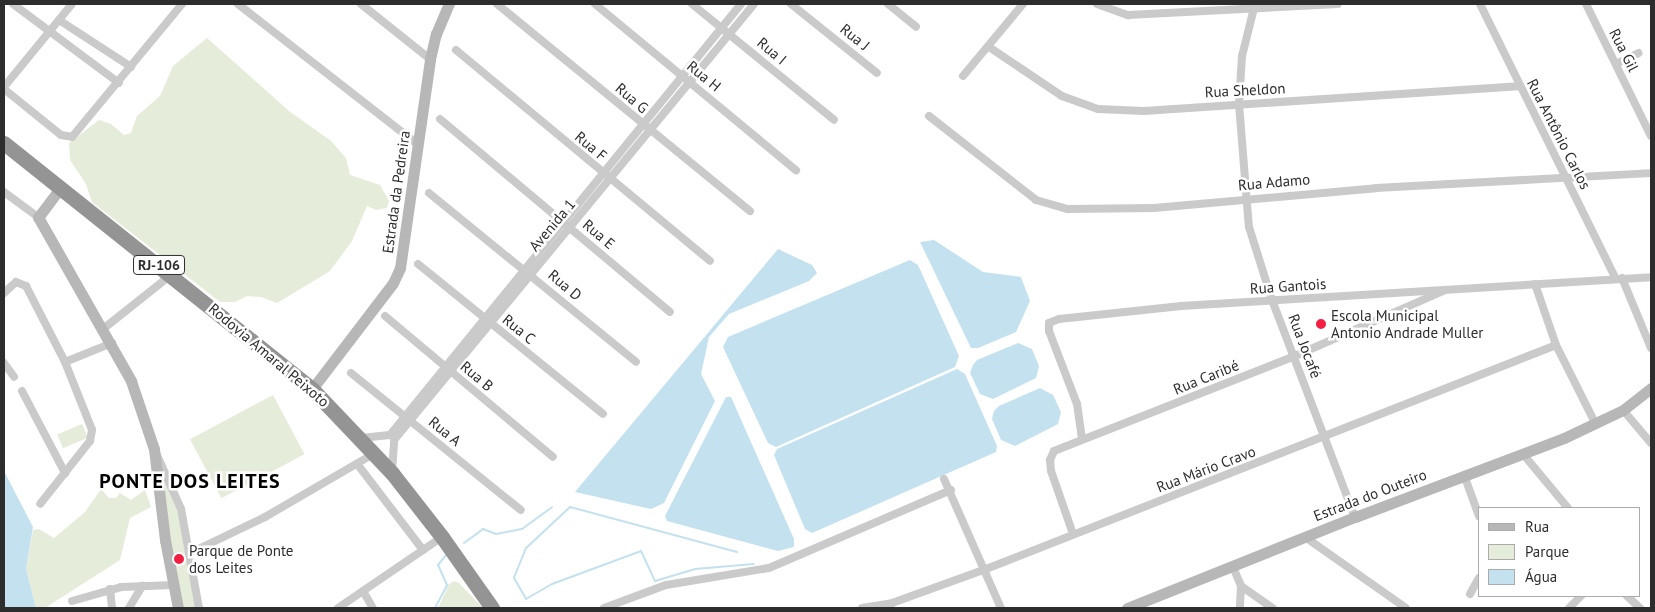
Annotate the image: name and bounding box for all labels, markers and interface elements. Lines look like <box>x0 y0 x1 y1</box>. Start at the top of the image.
street label: Rua J <box>837 20 873 54</box>
street label: Rua Gil <box>1606 25 1642 75</box>
street label: Rua I <box>754 34 790 68</box>
street label: Rua H <box>683 57 725 95</box>
street label: Rua Antônio Carlos <box>1523 76 1595 192</box>
street label: Rua G <box>612 79 652 117</box>
street label: Rua Sheldon <box>1204 79 1286 101</box>
street label: Rua F <box>571 128 611 164</box>
street label: Estrada da Pedreira <box>378 129 414 255</box>
street label: Rua Adamo <box>1237 170 1311 194</box>
street label: Avenida 1 <box>525 195 579 255</box>
street label: Rua E <box>579 215 619 253</box>
road number: RJ-106 <box>133 254 185 276</box>
street label: Rua D <box>545 266 585 304</box>
street label: Rua Gantois <box>1249 274 1327 298</box>
street label: Rodovia Amaral Peixoto <box>205 299 333 411</box>
place label: Escola Municipal Antonio Andrade Muller <box>1331 306 1484 341</box>
street label: Rua C <box>499 310 539 348</box>
street label: Rua Jocafé <box>1285 311 1325 381</box>
marker: Escola Municipal Antonio Andrade Muller <box>1315 318 1327 330</box>
street label: Rua Caribé <box>1171 356 1241 398</box>
street label: Rua B <box>457 357 497 395</box>
street label: Rua A <box>425 412 465 450</box>
street label: Rua Mário Cravo <box>1154 442 1258 496</box>
street label: Estrada do Outeiro <box>1311 465 1429 525</box>
district label: PONTE DOS LEITES <box>97 469 283 493</box>
legend <box>1478 507 1640 597</box>
text: Rua <box>1525 517 1549 536</box>
place label: Parque de Ponte dos Leites <box>189 541 293 576</box>
text: Parque <box>1525 542 1569 561</box>
marker: Parque de Ponte dos Leites <box>173 553 185 565</box>
text: Água <box>1525 567 1557 586</box>

